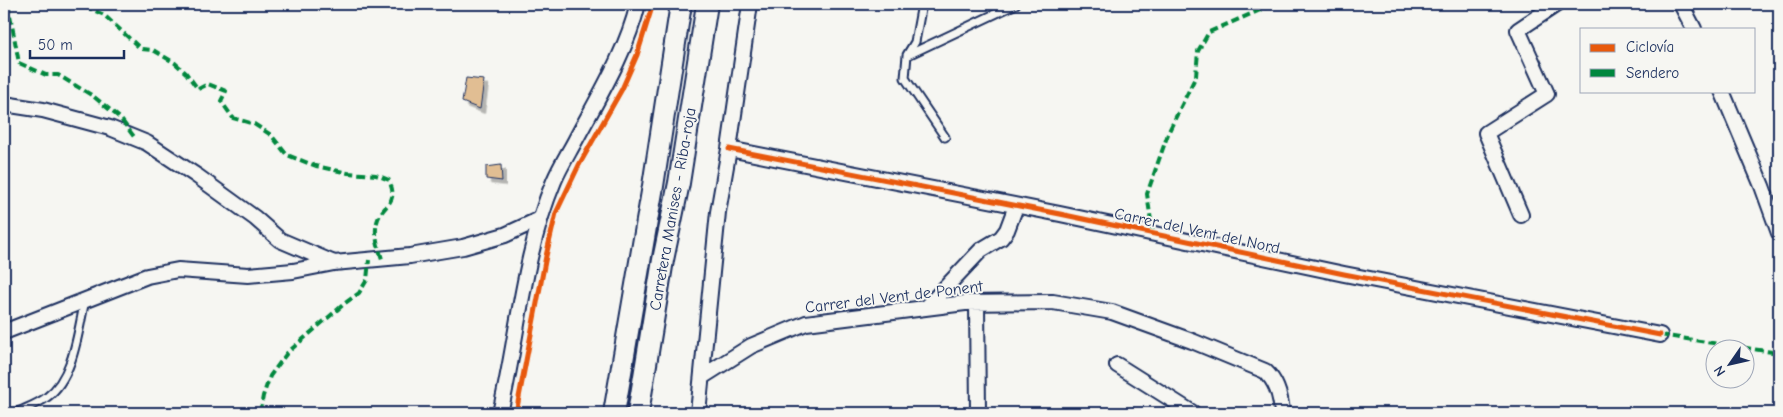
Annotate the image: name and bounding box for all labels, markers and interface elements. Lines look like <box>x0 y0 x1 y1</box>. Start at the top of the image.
scale bar <box>30 28 124 60</box>
legend <box>1580 28 1756 92</box>
text: 50 m <box>38 36 73 54</box>
text: Ciclovía <box>1626 38 1674 56</box>
text: Sendero <box>1626 64 1679 82</box>
street label: Carretera Manises - Riba-roja <box>646 106 700 312</box>
street label: Carrer del Vent del Nord <box>1113 205 1281 257</box>
street label: Carrer del Vent de Ponent <box>804 277 984 317</box>
north arrow <box>1706 340 1756 390</box>
text: N <box>1710 362 1729 380</box>

